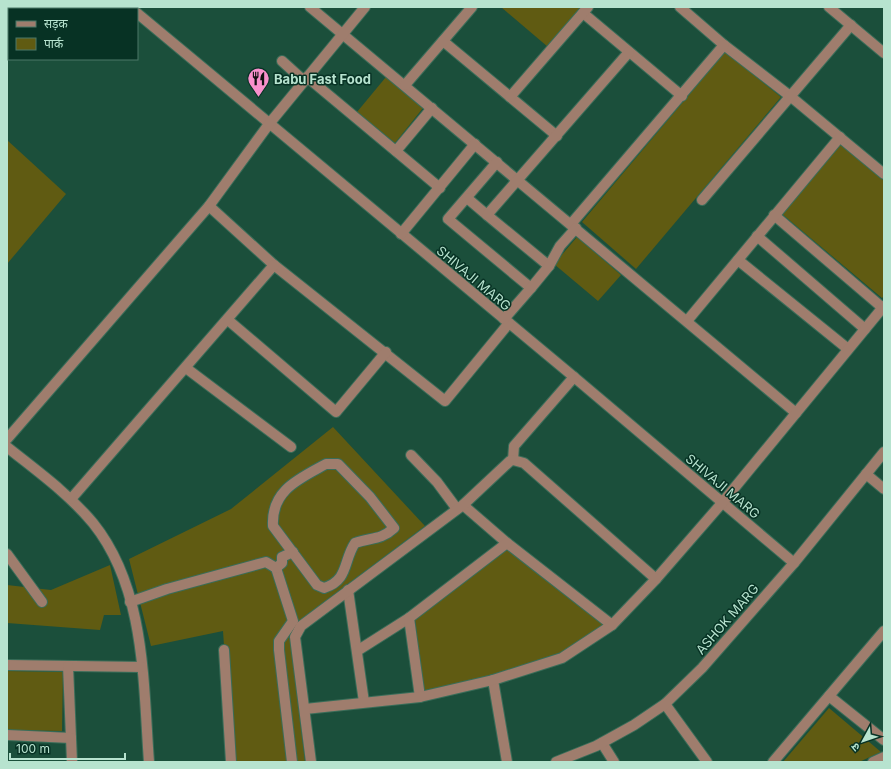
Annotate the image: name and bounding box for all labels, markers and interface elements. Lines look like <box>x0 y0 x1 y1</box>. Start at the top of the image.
legend <box>8 8 138 60</box>
text: सड़क <box>44 16 69 31</box>
text: पार्क <box>44 36 64 51</box>
restaurant icon: Babu Fast Food <box>246 66 272 99</box>
place label: Babu Fast Food <box>274 71 371 87</box>
street label: SHIVAJI MARG <box>434 242 514 314</box>
street label: SHIVAJI MARG <box>683 450 763 522</box>
street label: ASHOK MARG <box>692 581 762 657</box>
north arrow <box>843 721 883 761</box>
scale bar <box>10 735 125 761</box>
text: उ <box>848 740 863 754</box>
text: 100 m <box>16 741 50 756</box>

